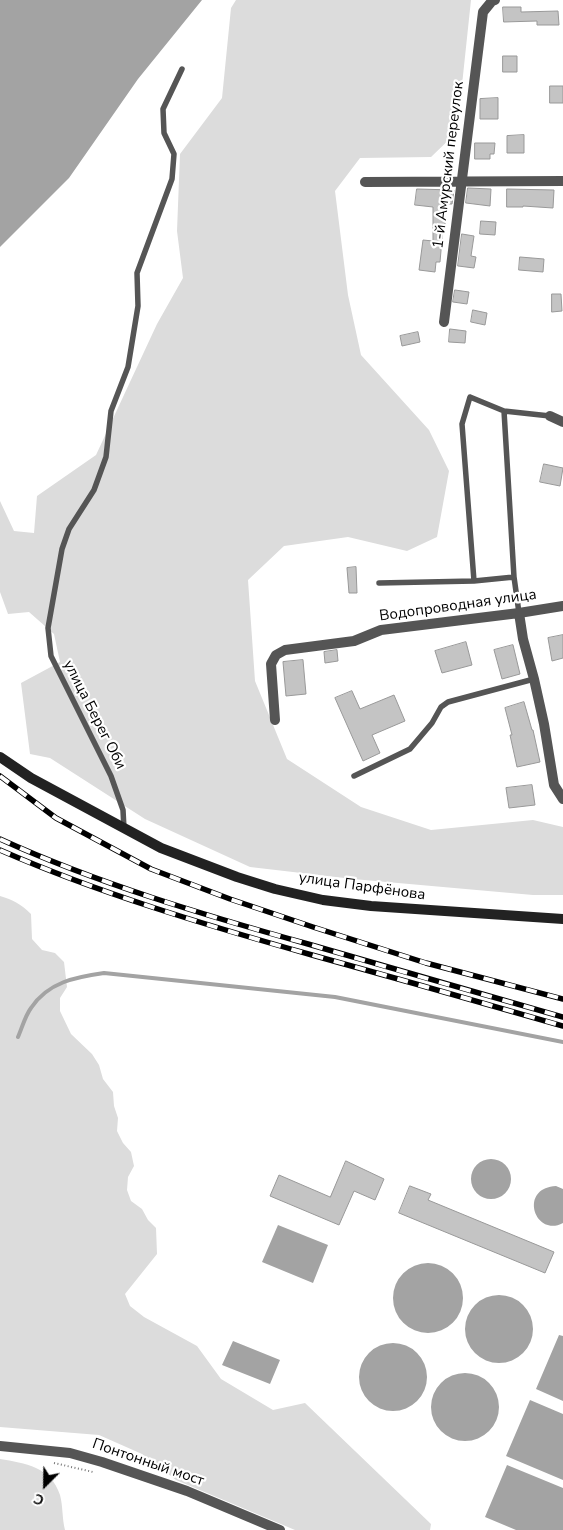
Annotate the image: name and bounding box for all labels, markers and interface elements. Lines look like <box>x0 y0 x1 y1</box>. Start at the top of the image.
street label: 1-й Амурский переулок <box>430 80 468 250</box>
street label: Водопроводная улица <box>378 586 538 626</box>
street label: улица Берег Оби <box>59 658 129 772</box>
street label: улица Парфёнова <box>298 869 426 905</box>
street label: Понтонный мост <box>90 1435 206 1491</box>
north arrow <box>20 1460 70 1510</box>
text: С <box>31 1489 47 1510</box>

